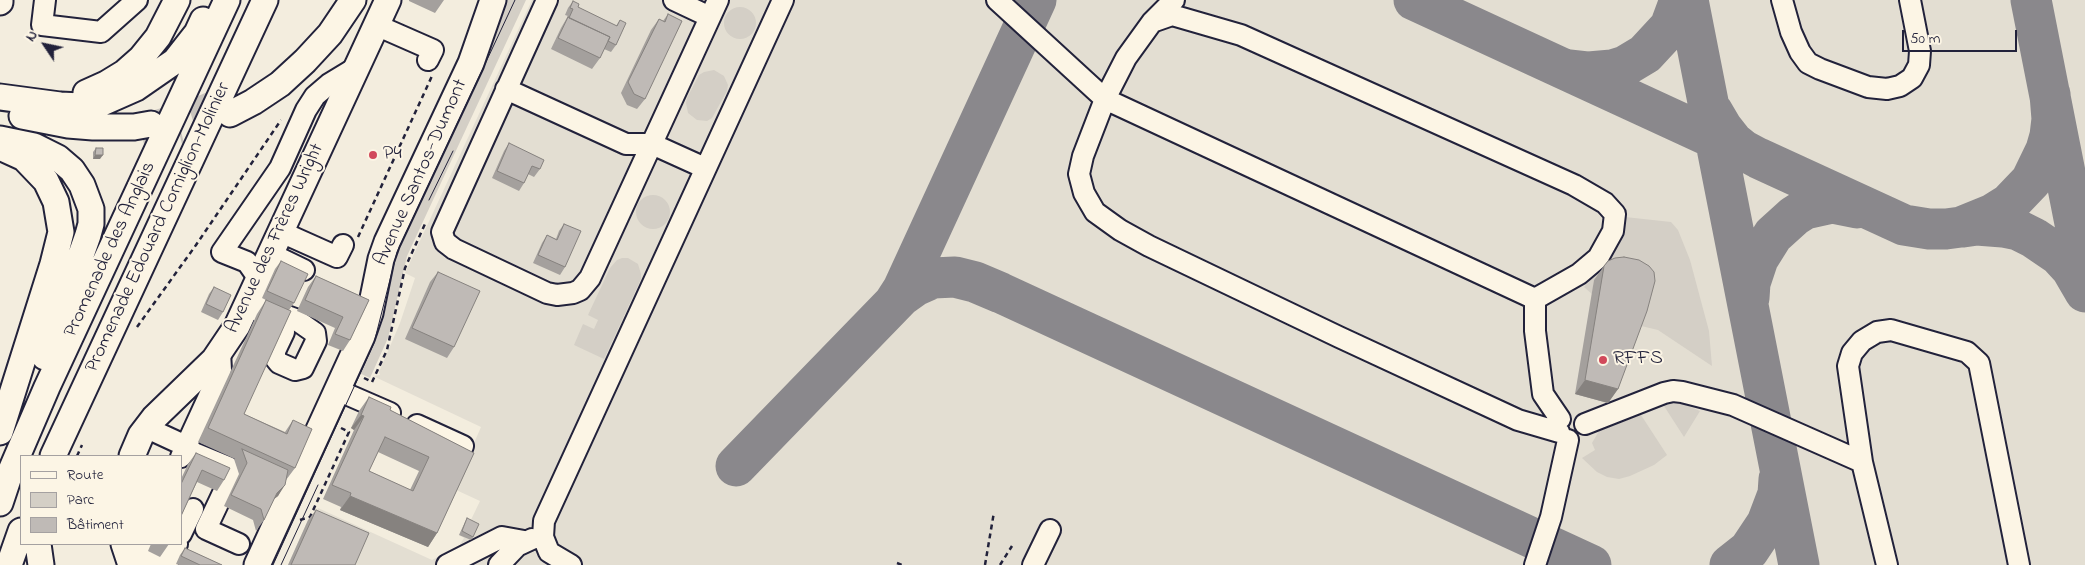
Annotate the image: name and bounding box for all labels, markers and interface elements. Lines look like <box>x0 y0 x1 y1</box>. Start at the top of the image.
north arrow <box>20 20 70 70</box>
scale bar <box>1905 20 2020 52</box>
text: N <box>21 27 43 46</box>
text: 50 m <box>1910 28 1940 50</box>
street label: Avenue Santos-Dumont <box>370 76 474 270</box>
street label: Promenade Edouard Corniglion-Molinier <box>81 79 237 377</box>
street label: Avenue des Frères Wright <box>221 140 331 338</box>
place label: P4 <box>383 143 402 167</box>
marker: P4 <box>367 149 379 161</box>
street label: Promenade des Anglais <box>60 158 162 342</box>
place label: RFFS <box>1613 348 1663 372</box>
marker: RFFS <box>1597 354 1609 366</box>
legend <box>20 455 182 545</box>
text: Route <box>67 464 103 486</box>
text: Parc <box>67 489 94 511</box>
text: Bâtiment <box>67 514 124 536</box>

